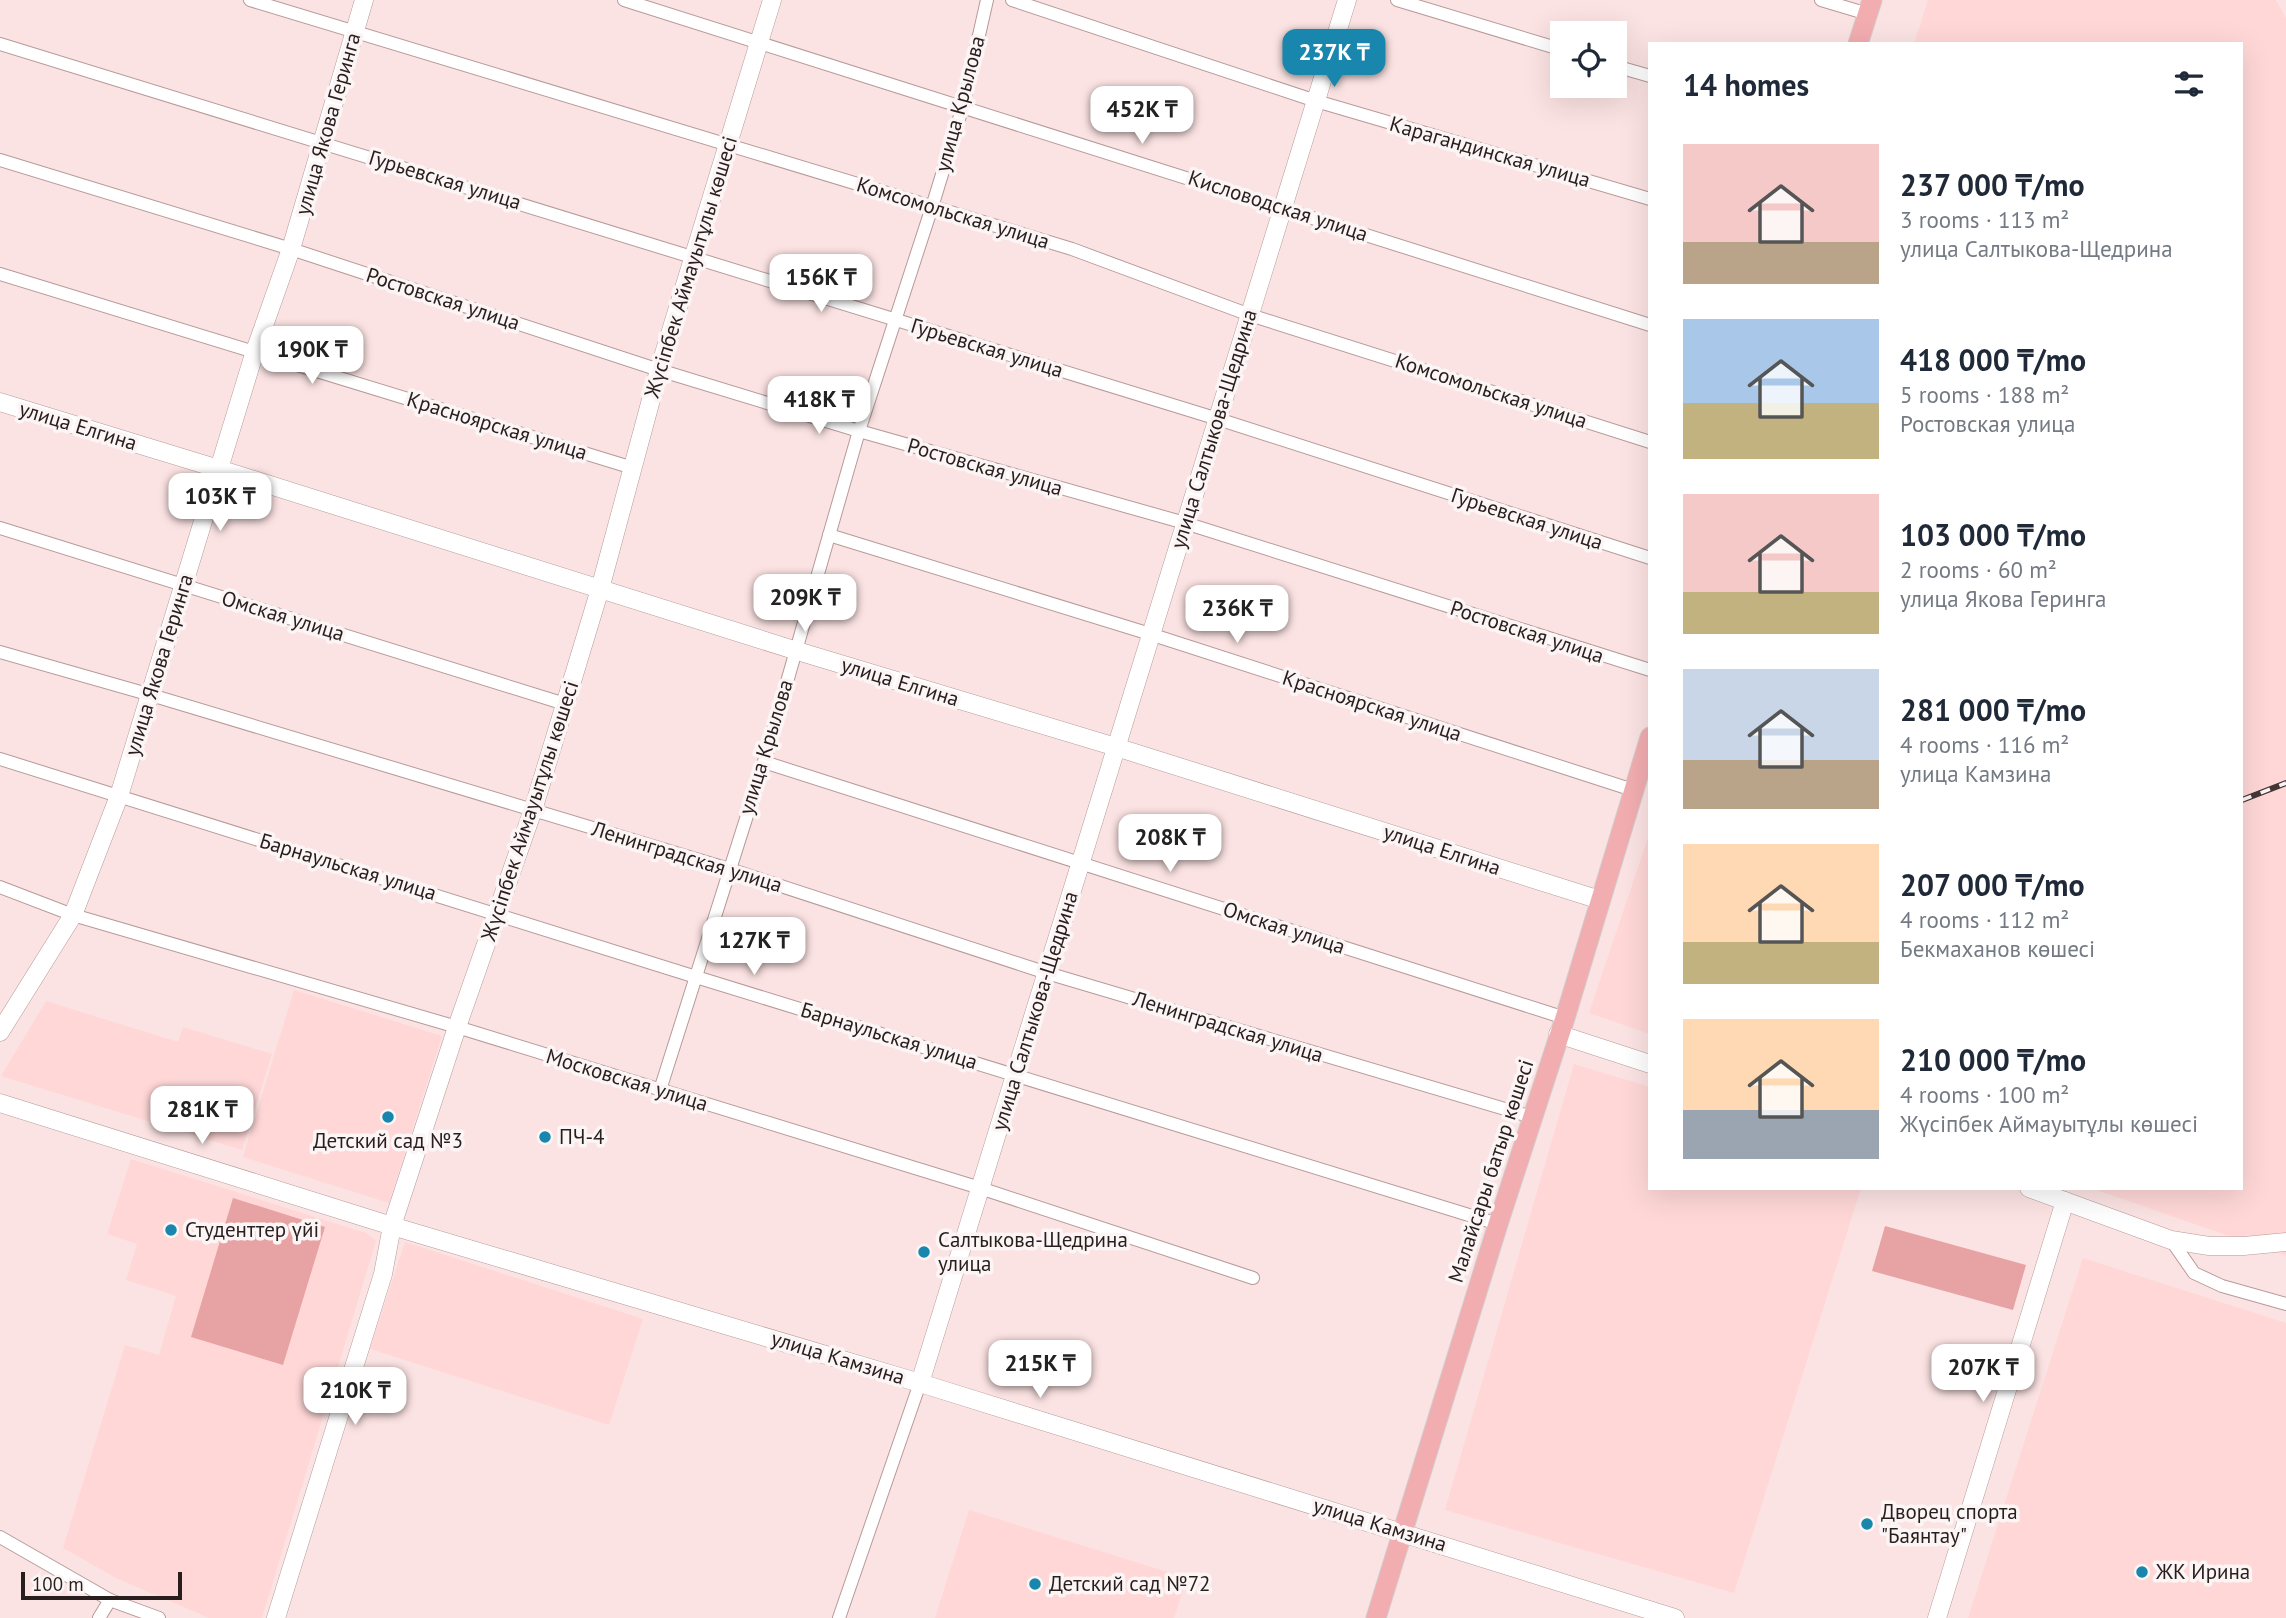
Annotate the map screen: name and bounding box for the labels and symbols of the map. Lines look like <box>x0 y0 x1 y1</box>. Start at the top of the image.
pin: 237K ₸ <box>1277 29 1391 89</box>
street label: улица Якова Геринга <box>289 30 366 218</box>
street label: улица Крылова <box>928 33 991 175</box>
pin: 452K ₸ <box>1085 86 1199 146</box>
street label: Карагандинская улица <box>1387 110 1594 193</box>
street label: Жүсіпбек Аймауытұлы көшесі <box>638 133 743 402</box>
street label: Гурьевская улица <box>366 144 525 215</box>
street label: Кисловодская улица <box>1185 164 1371 247</box>
street label: Комсомольская улица <box>853 170 1053 255</box>
pin: 156K ₸ <box>764 254 878 314</box>
street label: Ростовская улица <box>363 261 523 336</box>
street label: улица Салтыкова-Щедрина <box>1164 306 1263 552</box>
street label: Гурьевская улица <box>908 312 1067 383</box>
pin: 190K ₸ <box>255 326 369 386</box>
street label: Комсомольская улица <box>1392 347 1591 434</box>
pin: 418K ₸ <box>762 376 876 436</box>
street label: Красноярская улица <box>404 385 590 466</box>
street label: улица Елгина <box>16 395 140 456</box>
street label: Ростовская улица <box>904 431 1066 502</box>
pin: 103K ₸ <box>163 474 277 533</box>
street label: Гурьевская улица <box>1448 481 1606 556</box>
street label: улица Якова Геринга <box>118 571 199 759</box>
pin: 209K ₸ <box>748 574 862 634</box>
street label: Омская улица <box>219 584 348 647</box>
pin: 236K ₸ <box>1180 586 1294 645</box>
street label: Ростовская улица <box>1447 594 1607 669</box>
street label: улица Елгина <box>838 651 962 712</box>
street label: Красноярская улица <box>1279 664 1465 747</box>
street label: улица Крылова <box>732 676 799 818</box>
street label: Жүсіпбек Аймауытұлы көшесі <box>474 677 584 945</box>
street label: Ленинградская улица <box>588 814 786 898</box>
pin: 208K ₸ <box>1113 814 1227 874</box>
street label: улица Елгина <box>1380 818 1504 881</box>
street label: Барнаульская улица <box>256 827 440 906</box>
street label: улица Салтыкова-Щедрина <box>985 888 1084 1134</box>
street label: Омская улица <box>1220 895 1349 960</box>
pin: 127K ₸ <box>697 918 811 977</box>
street label: Ленинградская улица <box>1129 984 1327 1068</box>
street label: Барнаульская улица <box>797 996 981 1075</box>
street label: Московская улица <box>543 1042 711 1117</box>
street label: Малайсары батыр көшесі <box>1442 1056 1539 1286</box>
pin: 281K ₸ <box>145 1086 259 1146</box>
marker: Детский сад №3 <box>380 1109 396 1125</box>
place label: ПЧ-4 <box>559 1123 605 1150</box>
place label: Детский сад №3 <box>313 1127 463 1154</box>
marker: ПЧ-4 <box>537 1129 553 1145</box>
place label: Студенттер үйі <box>185 1216 319 1243</box>
marker: Студенттер үйі <box>163 1222 179 1238</box>
place label: Салтыкова-Щедрина улица <box>938 1226 1128 1277</box>
marker: Салтыкова-Щедрина улица <box>916 1244 932 1260</box>
street label: улица Камзина <box>768 1324 908 1391</box>
pin: 215K ₸ <box>983 1340 1097 1400</box>
pin: 207K ₸ <box>1926 1344 2040 1404</box>
pin: 210K ₸ <box>298 1368 412 1427</box>
street label: улица Камзина <box>1310 1491 1450 1558</box>
place label: Дворец спорта "Баянтау" <box>1881 1498 2018 1549</box>
marker: Дворец спорта "Баянтау" <box>1859 1516 1875 1532</box>
place label: ЖК Ирина <box>2155 1558 2250 1585</box>
marker: ЖК Ирина <box>2134 1564 2150 1580</box>
scale bar <box>21 1569 182 1601</box>
place label: Детский сад №72 <box>1049 1570 1211 1597</box>
marker: Детский сад №72 <box>1027 1576 1043 1592</box>

